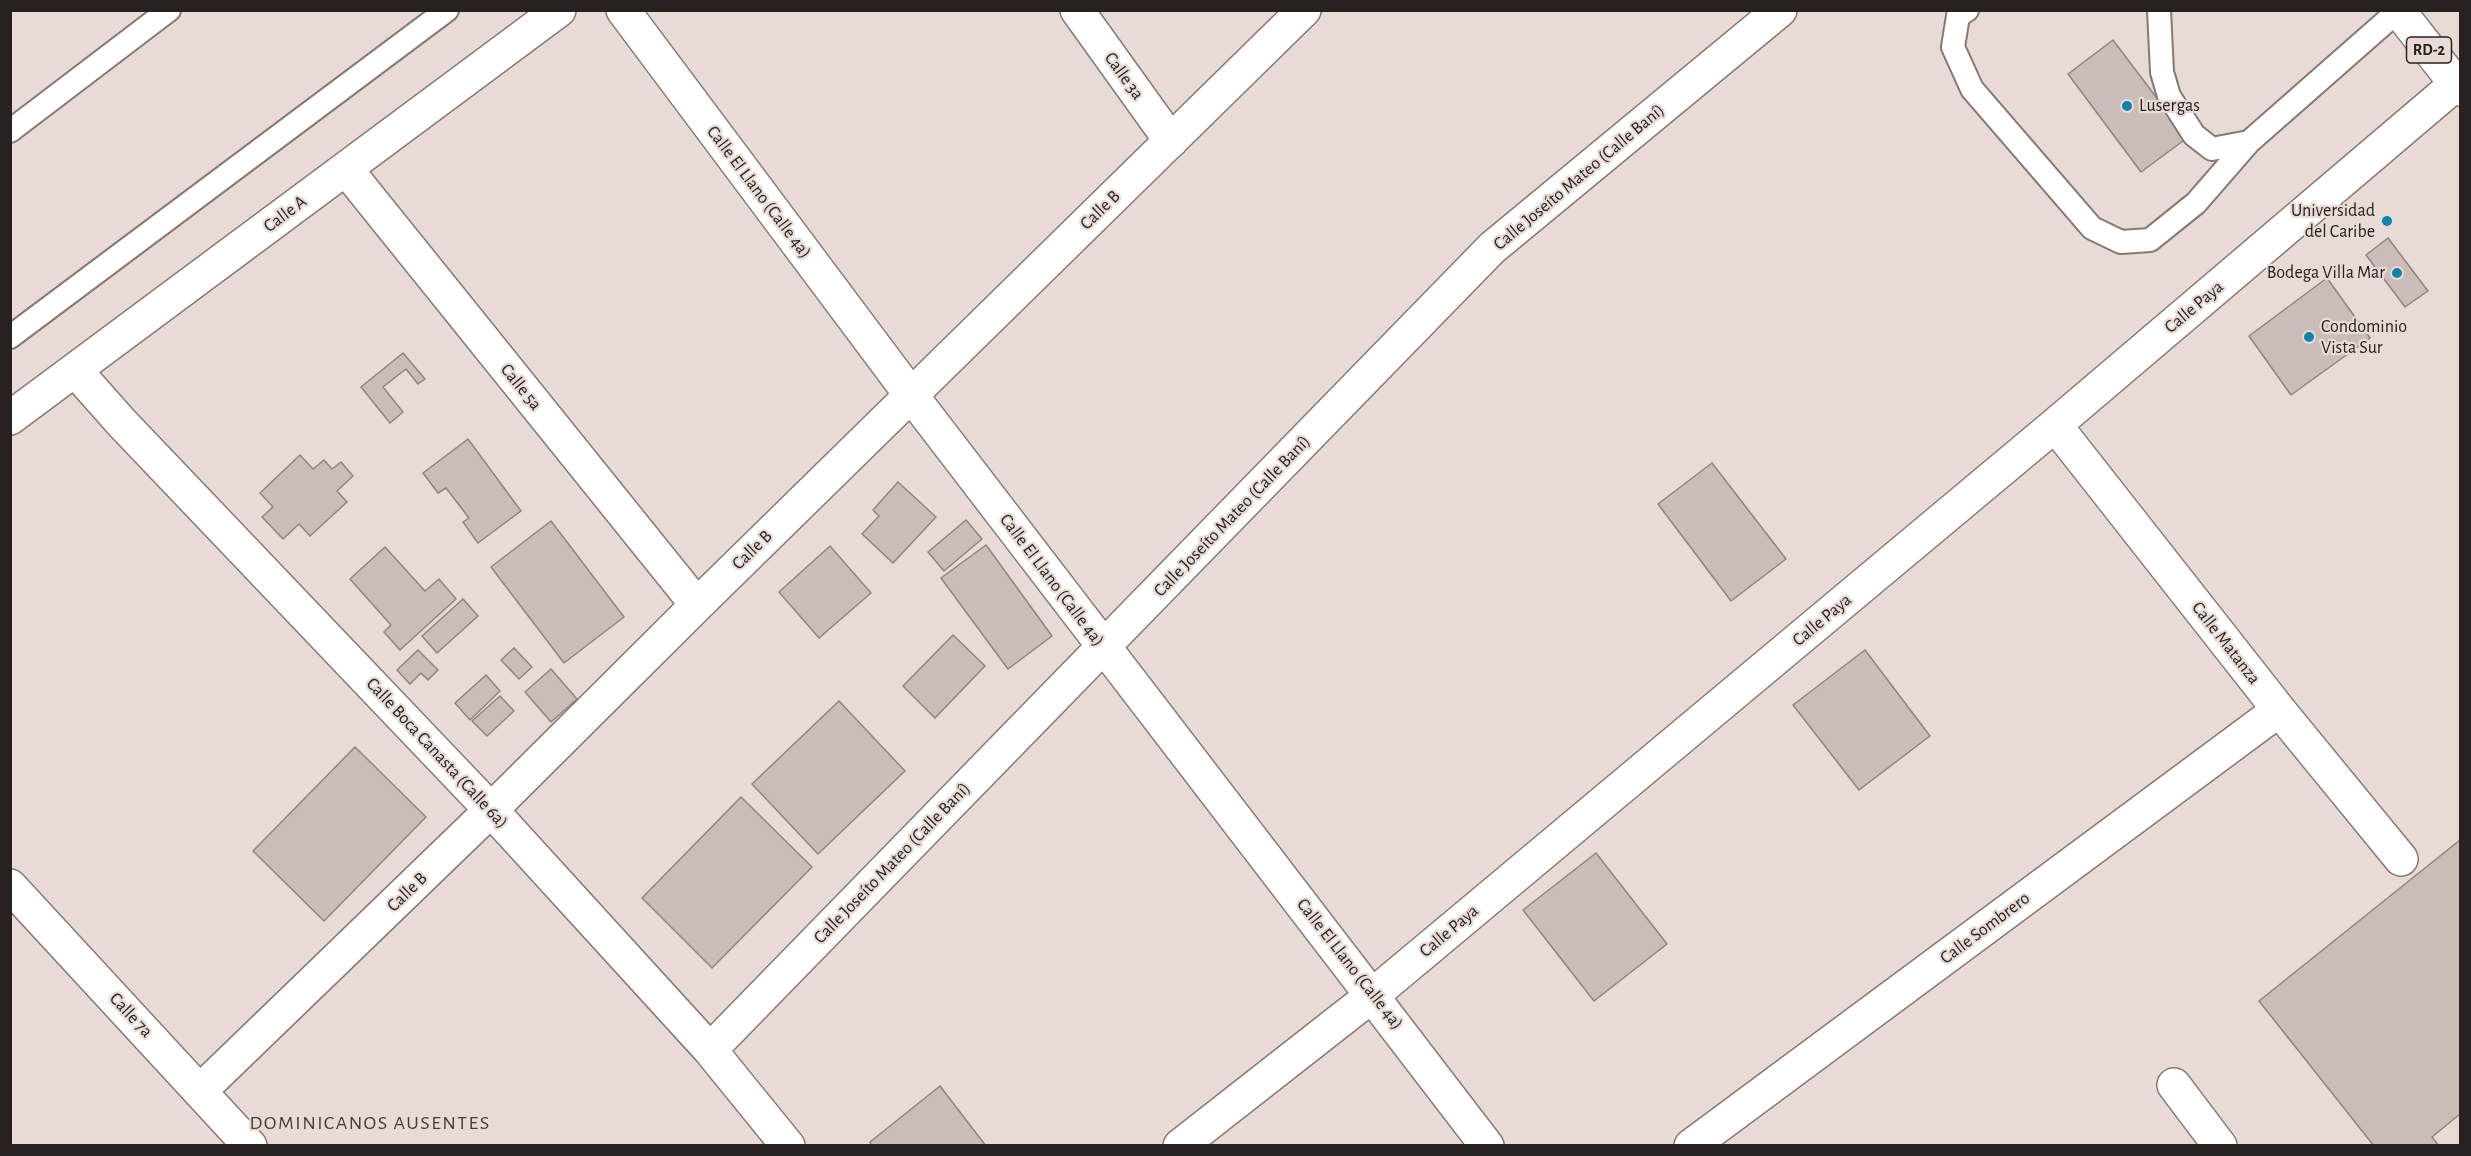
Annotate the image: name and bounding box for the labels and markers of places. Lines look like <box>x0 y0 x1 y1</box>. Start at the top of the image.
place label: Lusergas <box>2139 95 2200 117</box>
marker: Lusergas <box>2120 99 2134 113</box>
place label: Universidad del Caribe <box>2291 200 2375 242</box>
marker: Universidad del Caribe <box>2380 214 2394 228</box>
place label: Bodega Villa Mar <box>2267 262 2385 284</box>
marker: Bodega Villa Mar <box>2390 266 2404 280</box>
place label: Condominio Vista Sur <box>2321 316 2407 358</box>
marker: Condominio Vista Sur <box>2302 330 2316 344</box>

